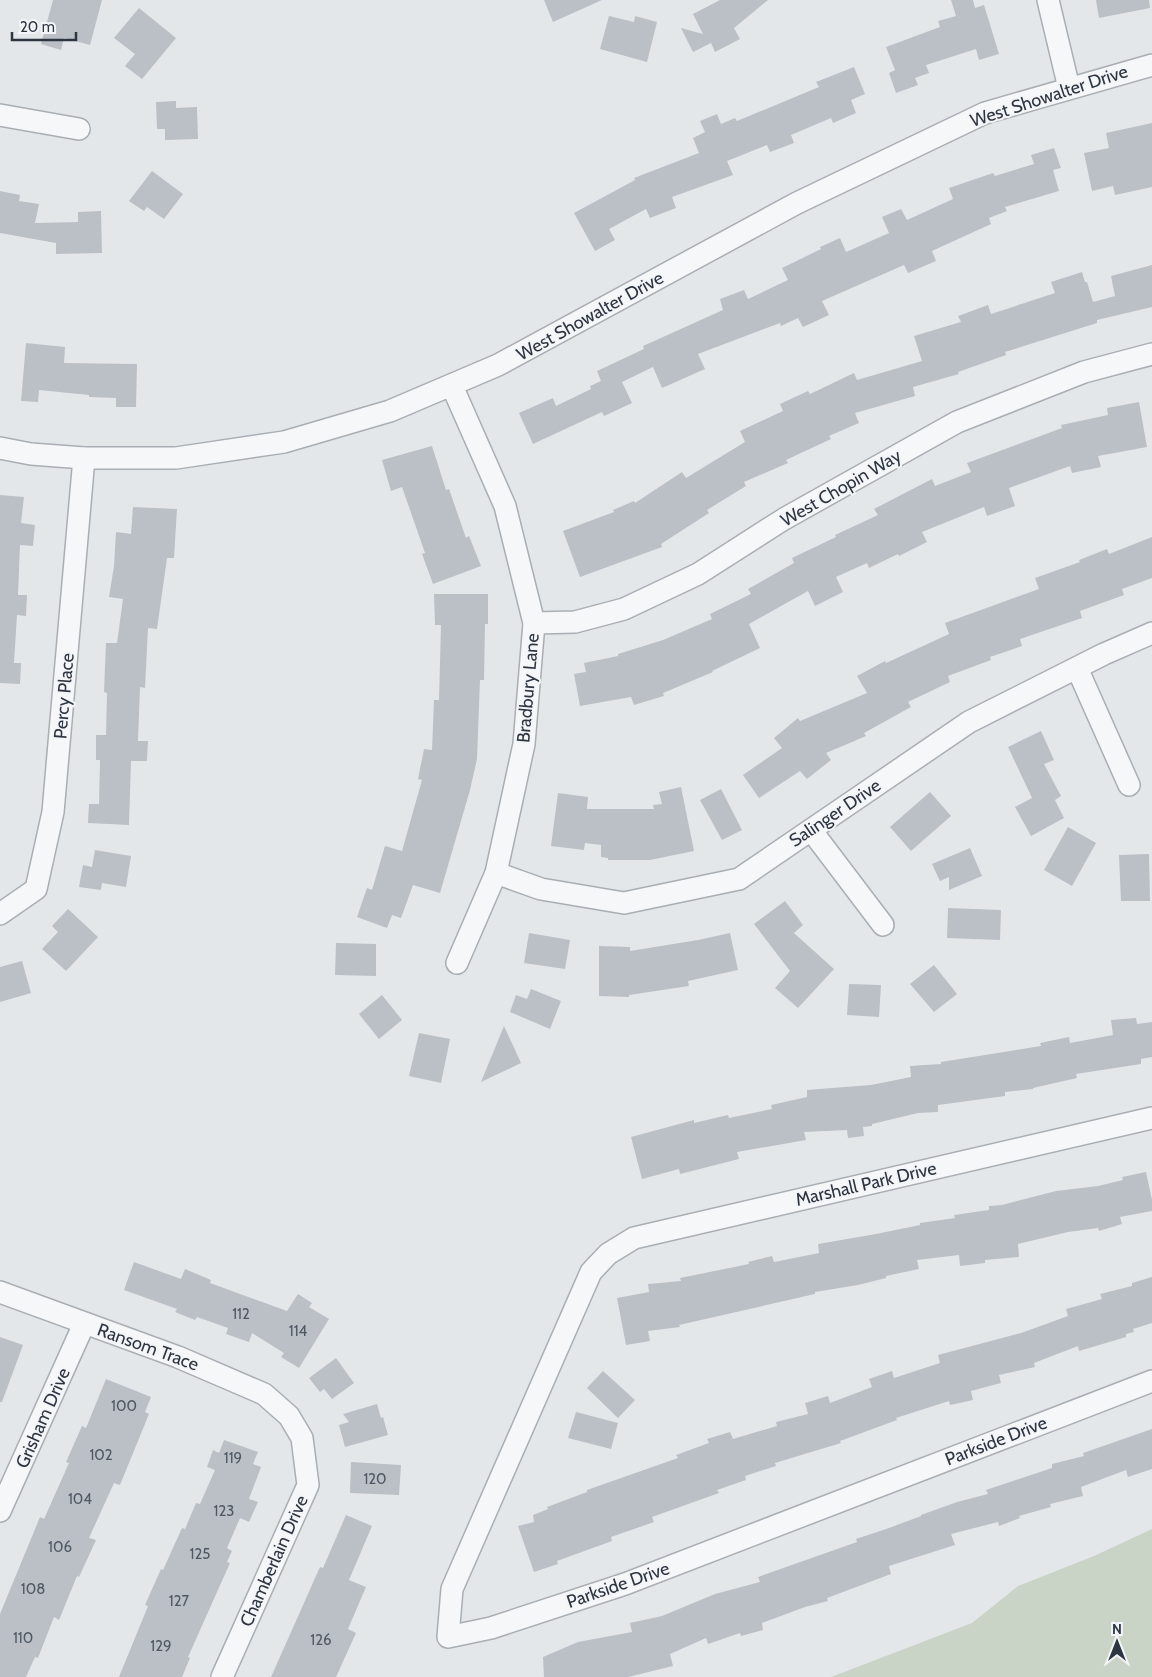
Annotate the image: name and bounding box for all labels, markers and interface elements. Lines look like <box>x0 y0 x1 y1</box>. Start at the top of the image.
scale bar <box>12 10 76 42</box>
text: 20 m <box>20 18 55 36</box>
street label: West Showalter Drive <box>968 60 1130 132</box>
street label: West Showalter Drive <box>513 267 667 365</box>
street label: West Chopin Way <box>777 445 905 531</box>
street label: Bradbury Lane <box>512 632 544 744</box>
street label: Percy Place <box>49 652 79 740</box>
street label: Salinger Drive <box>785 774 885 852</box>
street label: Marshall Park Drive <box>793 1157 939 1211</box>
house number: 112 <box>232 1305 250 1323</box>
street label: Ransom Trace <box>94 1319 202 1375</box>
house number: 114 <box>289 1322 308 1340</box>
street label: Grisham Drive <box>11 1364 75 1472</box>
house number: 100 <box>111 1397 137 1415</box>
street label: Parkside Drive <box>942 1411 1050 1471</box>
house number: 102 <box>89 1446 113 1464</box>
house number: 119 <box>224 1449 242 1467</box>
house number: 120 <box>363 1470 387 1488</box>
house number: 104 <box>68 1490 92 1508</box>
street label: Chamberlain Drive <box>235 1492 313 1630</box>
house number: 123 <box>214 1502 234 1520</box>
house number: 106 <box>48 1538 72 1556</box>
house number: 125 <box>190 1545 210 1563</box>
street label: Parkside Drive <box>564 1557 672 1613</box>
house number: 108 <box>21 1580 45 1598</box>
house number: 127 <box>169 1592 190 1610</box>
north arrow <box>1092 1617 1142 1667</box>
text: N <box>1112 1620 1122 1638</box>
house number: 110 <box>13 1629 33 1647</box>
house number: 126 <box>310 1631 332 1649</box>
house number: 129 <box>150 1637 172 1655</box>

